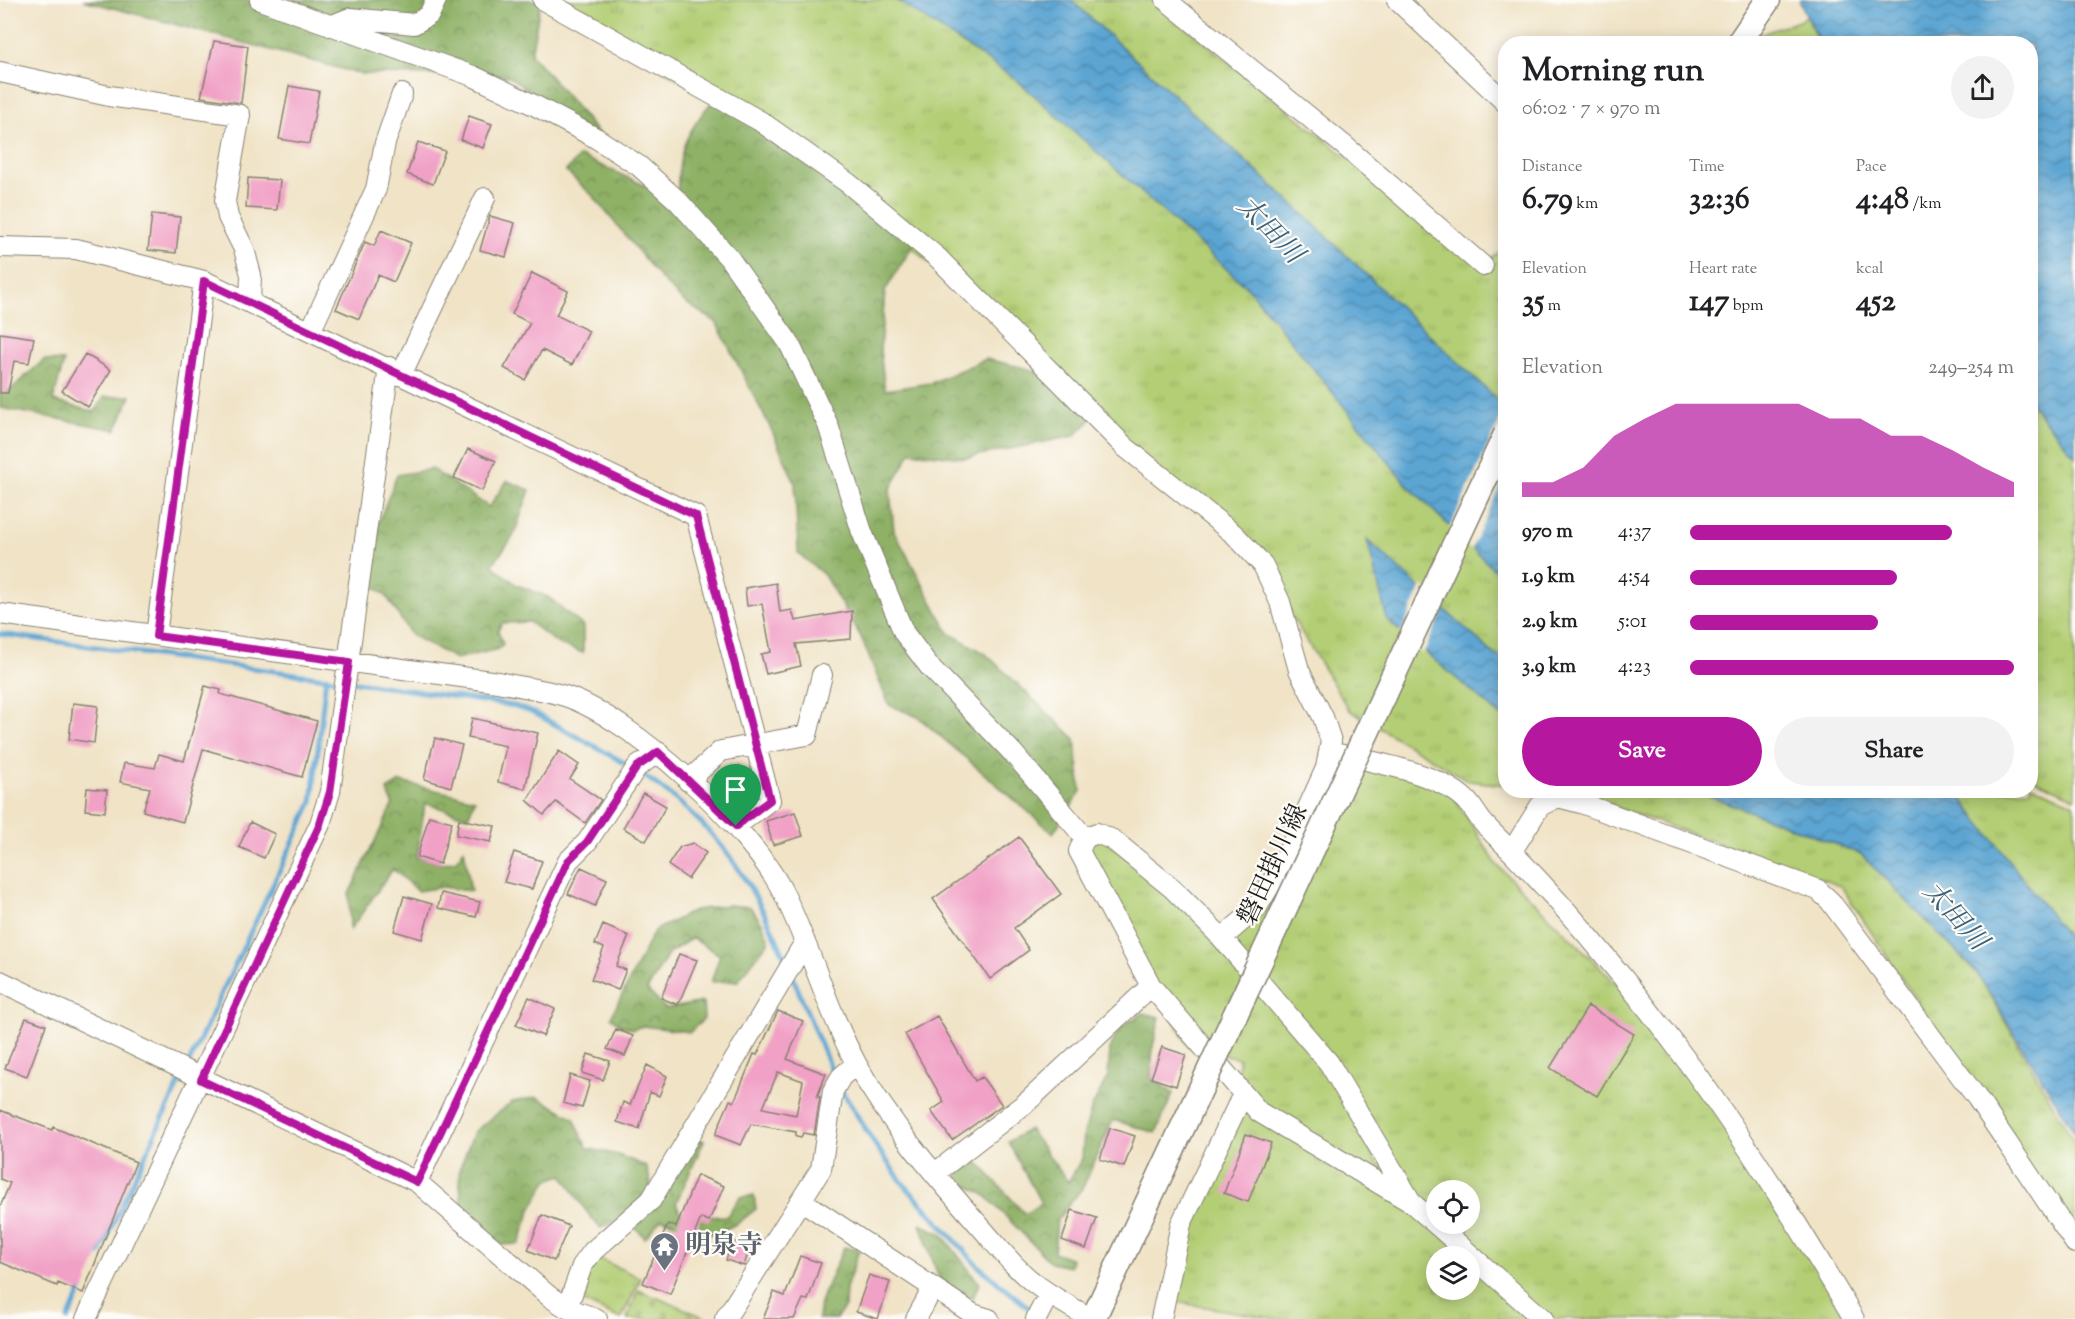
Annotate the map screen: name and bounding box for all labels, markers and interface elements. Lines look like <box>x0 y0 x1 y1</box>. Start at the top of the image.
text: Morning run <box>1522 48 1704 96</box>
button: share <box>1951 56 2014 119</box>
text: 06:02 · 7 × 970 m <box>1522 95 1660 124</box>
text: Distance <box>1522 156 1582 179</box>
text: Time <box>1689 156 1725 179</box>
text: Pace <box>1856 156 1887 179</box>
text: 6.79 <box>1522 179 1573 222</box>
text: 32:36 <box>1689 179 1750 222</box>
text: 4:48 <box>1856 179 1909 222</box>
water label: 太田川 <box>1227 188 1313 276</box>
text: km <box>1573 193 1598 216</box>
text: /km <box>1909 193 1941 216</box>
text: Elevation <box>1522 258 1587 281</box>
text: Heart rate <box>1689 258 1757 281</box>
text: kcal <box>1856 258 1884 281</box>
text: 35 <box>1522 281 1544 324</box>
text: 147 <box>1689 281 1729 324</box>
text: 452 <box>1856 281 1895 324</box>
text: m <box>1544 295 1561 318</box>
text: bpm <box>1729 295 1763 318</box>
text: Elevation <box>1522 354 1603 383</box>
text: 249–254 m <box>1928 354 2014 383</box>
text: 970 m <box>1522 518 1573 547</box>
text: 4:37 <box>1618 518 1651 547</box>
text: 1.9 km <box>1522 563 1575 592</box>
text: 4:54 <box>1618 563 1650 592</box>
text: 2.9 km <box>1522 608 1577 637</box>
text: 5:01 <box>1618 608 1647 637</box>
text: 3.9 km <box>1522 653 1576 682</box>
text: 4:23 <box>1618 653 1651 682</box>
button: Save <box>1522 717 1762 786</box>
button: Share <box>1774 717 2014 786</box>
pin <box>710 764 761 826</box>
icon: arrive <box>719 773 752 806</box>
street label: 磐田掛川線 <box>1230 798 1318 932</box>
water label: 太田川 <box>1912 874 1998 962</box>
map controls <box>1426 1180 1480 1300</box>
button: locate <box>1426 1180 1480 1234</box>
place label: 明泉寺 <box>685 1228 763 1265</box>
temple icon: 明泉寺 <box>648 1230 680 1272</box>
button: layers <box>1426 1246 1480 1300</box>

